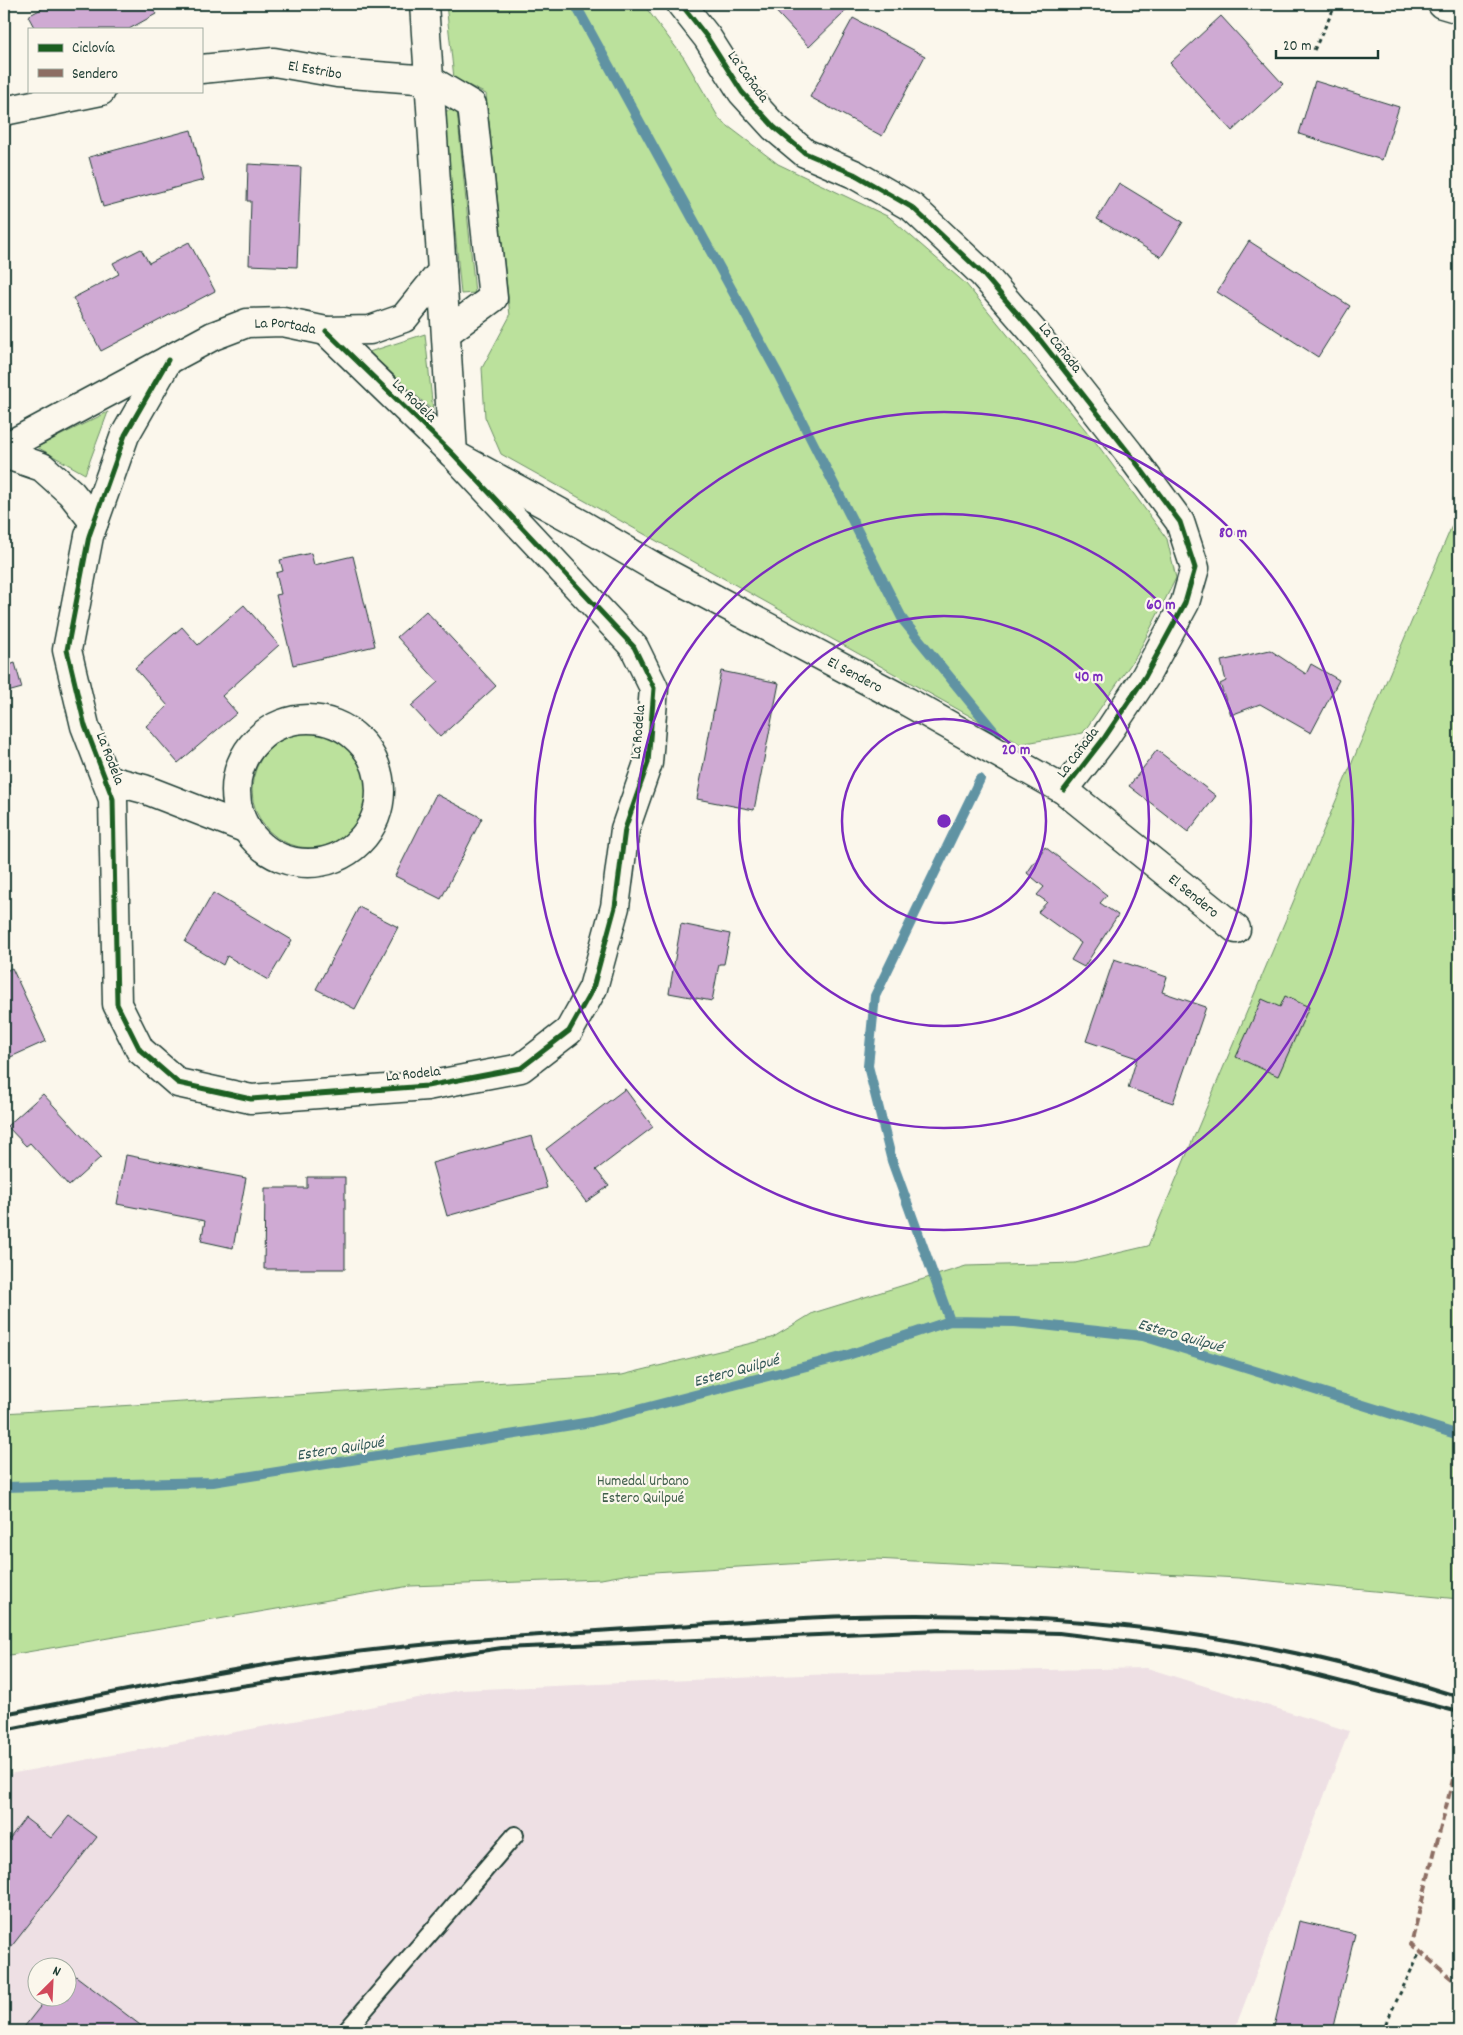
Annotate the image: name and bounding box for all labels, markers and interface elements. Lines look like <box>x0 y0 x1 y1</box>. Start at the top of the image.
legend <box>28 28 202 92</box>
scale bar <box>1276 28 1378 60</box>
text: 20 m <box>1283 36 1311 58</box>
text: Ciclovía <box>72 38 115 60</box>
street label: La Cañada <box>721 47 774 108</box>
street label: El Estribo <box>286 56 343 86</box>
text: Sendero <box>72 64 118 86</box>
street label: La Portada <box>254 313 319 342</box>
street label: La Cañada <box>1032 318 1087 379</box>
street label: La Rodela <box>386 374 442 429</box>
text: 80 m <box>1219 523 1247 545</box>
text: 60 m <box>1146 595 1176 617</box>
street label: El Sendero <box>823 652 886 700</box>
text: 40 m <box>1075 667 1103 689</box>
street label: La Rodela <box>626 703 652 760</box>
street label: La Cañada <box>1052 722 1106 783</box>
street label: La Rodela <box>89 729 130 789</box>
text: 20 m <box>1002 740 1030 762</box>
centre of rings <box>935 812 953 830</box>
street label: El Sendero <box>1163 869 1223 924</box>
street label: La Rodela <box>385 1061 443 1089</box>
water label: Estero Quilpué <box>1135 1313 1228 1360</box>
water label: Estero Quilpué <box>691 1348 784 1394</box>
water label: Estero Quilpué <box>295 1431 388 1468</box>
park label: Humedal Urbano Estero Quilpué <box>597 1471 689 1510</box>
north arrow <box>28 1958 78 2008</box>
text: N <box>49 1961 64 1983</box>

